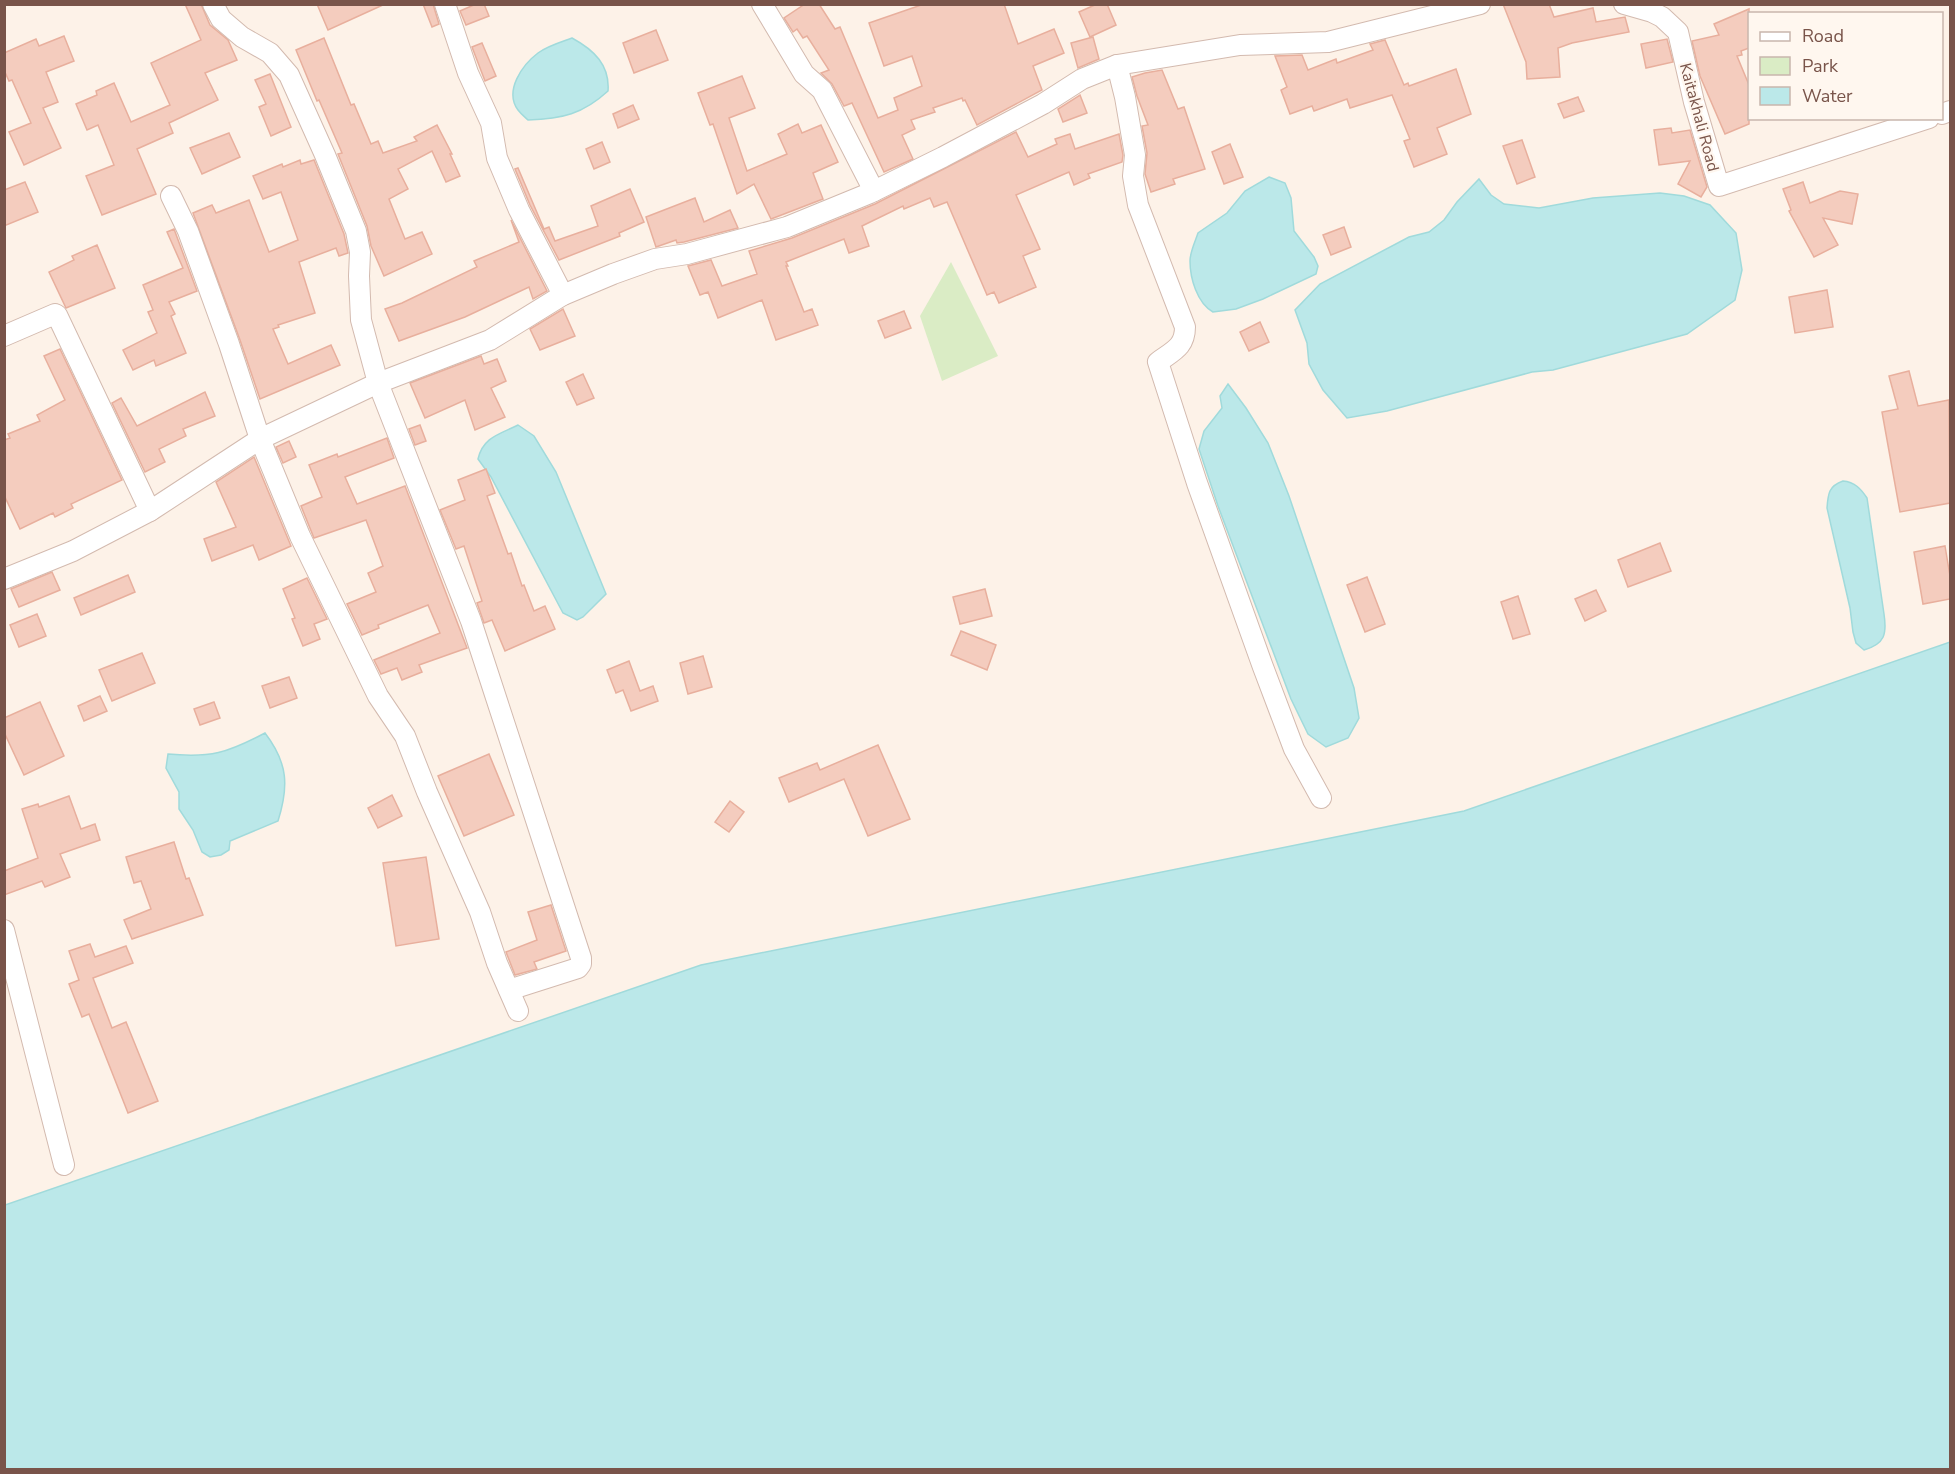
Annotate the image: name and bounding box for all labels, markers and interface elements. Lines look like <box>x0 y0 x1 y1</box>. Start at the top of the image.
legend <box>1748 12 1943 120</box>
text: Road <box>1802 24 1844 48</box>
text: Park <box>1802 54 1839 78</box>
street label: Kaitakhali Road <box>1674 60 1724 174</box>
text: Water <box>1802 84 1853 108</box>

